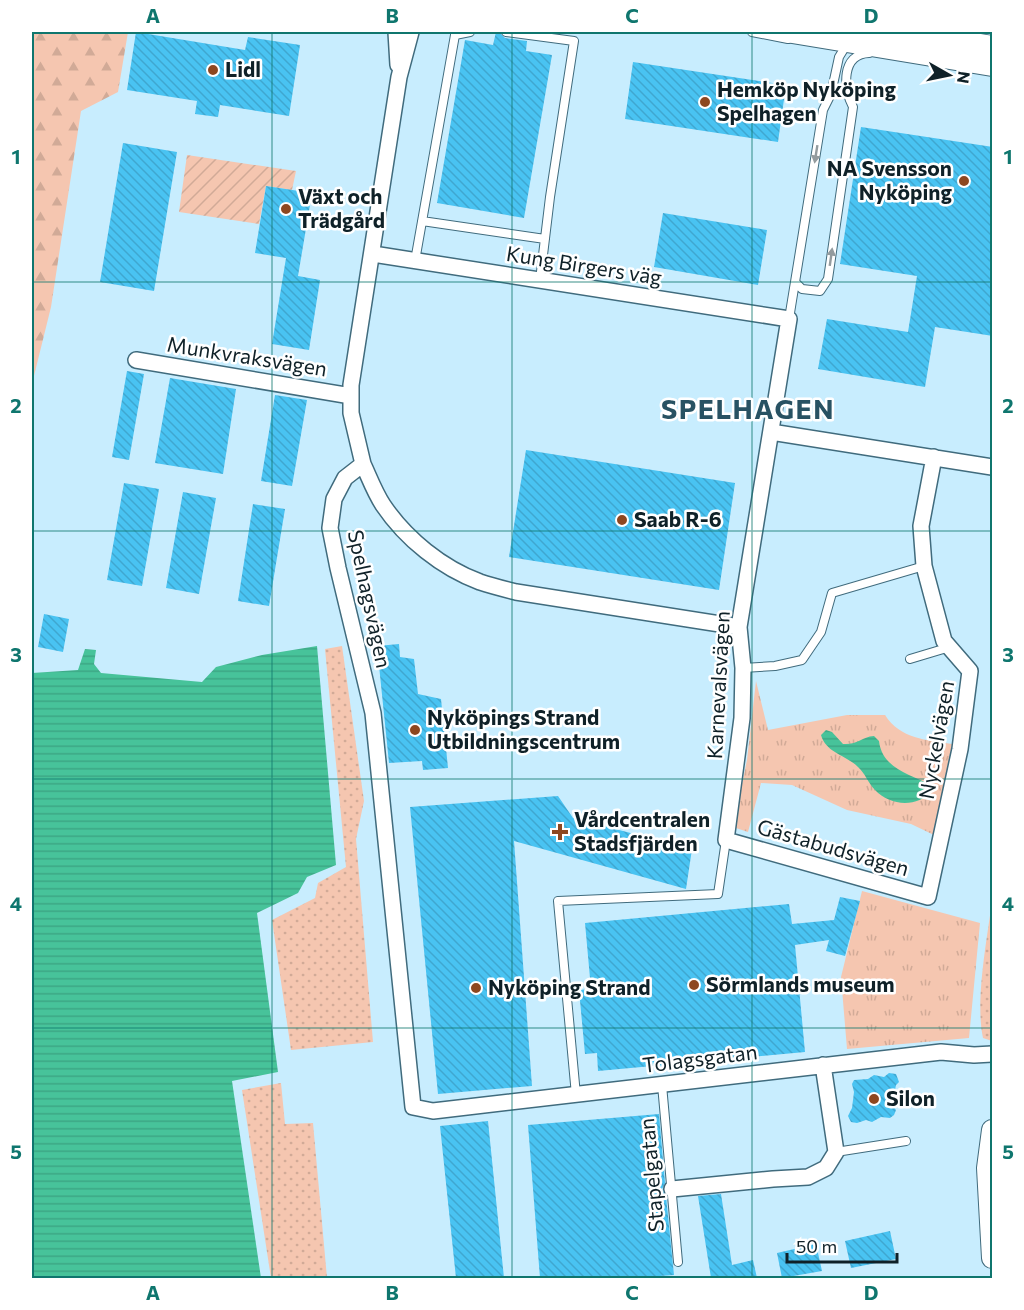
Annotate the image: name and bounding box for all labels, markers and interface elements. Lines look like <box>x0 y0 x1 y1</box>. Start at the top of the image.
text: A <box>146 3 160 27</box>
text: B <box>385 3 399 27</box>
text: C <box>625 3 639 27</box>
text: D <box>864 3 878 27</box>
north arrow <box>919 45 979 105</box>
place label: Lidl <box>225 56 261 81</box>
marker: Lidl <box>206 63 220 77</box>
text: N <box>954 70 975 85</box>
place label: Hemköp Nyköping Spelhagen <box>717 76 896 125</box>
marker: Hemköp Nyköping Spelhagen <box>698 95 712 109</box>
text: 1 <box>11 144 21 168</box>
one-way arrow <box>811 144 820 163</box>
text: 1 <box>1003 144 1013 168</box>
place label: NA Svensson Nyköping <box>827 155 952 204</box>
marker: NA Svensson Nyköping <box>957 174 971 188</box>
place label: Växt och Trädgård <box>298 183 385 232</box>
marker: Växt och Trädgård <box>279 202 293 216</box>
street label: Kung Birgers väg <box>505 240 664 289</box>
one-way arrow <box>827 247 836 266</box>
street label: Munkvraksvägen <box>165 331 329 381</box>
district label: SPELHAGEN <box>661 392 835 425</box>
text: 2 <box>10 393 22 417</box>
text: 2 <box>1002 393 1014 417</box>
place label: Saab R-6 <box>634 506 722 531</box>
marker: Saab R-6 <box>615 513 629 527</box>
street label: Spelhagsvägen <box>344 527 397 670</box>
street label: Karnevalsvägen <box>701 610 734 760</box>
text: 3 <box>10 642 22 666</box>
text: 3 <box>1002 642 1014 666</box>
street label: Nyckelvägen <box>913 679 958 801</box>
place label: Nyköpings Strand Utbildningscentrum <box>427 704 620 753</box>
marker: Nyköpings Strand Utbildningscentrum <box>408 723 422 737</box>
place label: Vårdcentralen Stadsfjärden <box>574 806 710 855</box>
street label: Gästabudsvägen <box>755 813 912 880</box>
marker: Vårdcentralen Stadsfjärden <box>551 823 569 841</box>
text: 4 <box>10 891 22 915</box>
text: 4 <box>1002 891 1014 915</box>
place label: Sörmlands museum <box>706 971 895 996</box>
place label: Nyköping Strand <box>488 974 651 999</box>
marker: Sörmlands museum <box>687 978 701 992</box>
marker: Nyköping Strand <box>469 981 483 995</box>
street label: Tolagsgatan <box>641 1038 759 1077</box>
place label: Silon <box>886 1085 935 1110</box>
marker: Silon <box>867 1092 881 1106</box>
street label: Stapelgatan <box>633 1117 668 1233</box>
text: 5 <box>10 1139 22 1163</box>
text: 5 <box>1002 1139 1014 1163</box>
scale bar <box>787 1226 896 1264</box>
text: 50 m <box>796 1235 837 1257</box>
text: A <box>146 1280 160 1304</box>
text: B <box>385 1280 399 1304</box>
text: C <box>625 1280 639 1304</box>
text: D <box>864 1280 878 1304</box>

